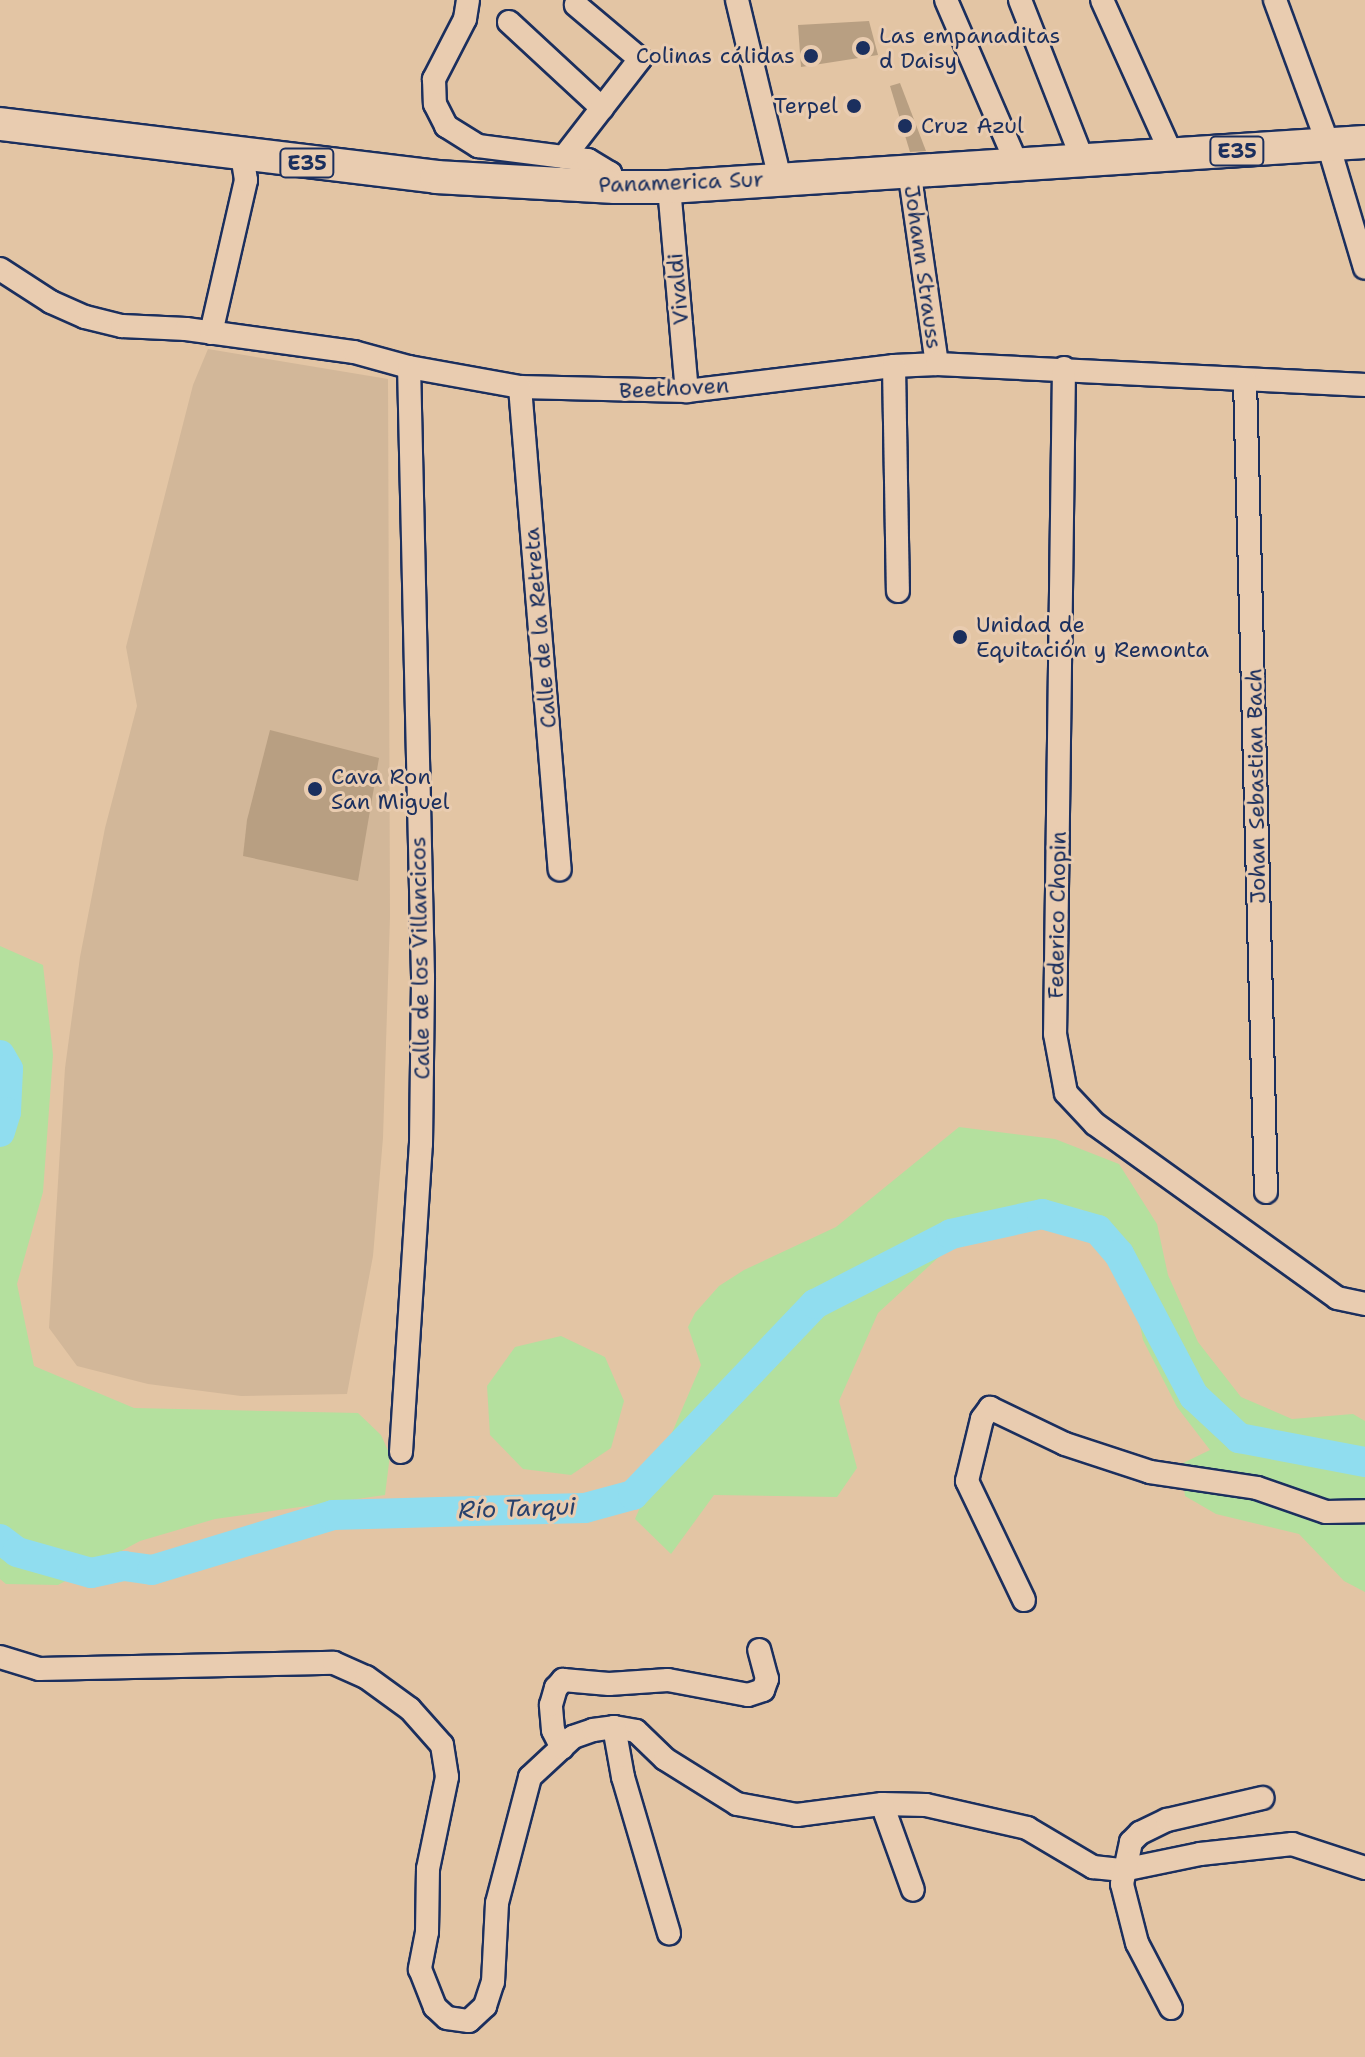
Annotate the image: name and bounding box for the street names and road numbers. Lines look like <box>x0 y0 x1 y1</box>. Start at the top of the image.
road number: E35 <box>1209 135 1265 167</box>
road number: E35 <box>279 147 335 179</box>
street label: Panamerica Sur <box>598 166 764 198</box>
street label: Johann Strauss <box>898 183 948 351</box>
street label: Vivaldi <box>662 252 694 326</box>
street label: Beethoven <box>618 372 730 404</box>
street label: Calle de la Retreta <box>518 527 562 729</box>
street label: Johan Sebastian Bach <box>1241 668 1271 904</box>
street label: Federico Chopin <box>1042 831 1072 999</box>
street label: Calle de los Villancicos <box>405 836 435 1080</box>

